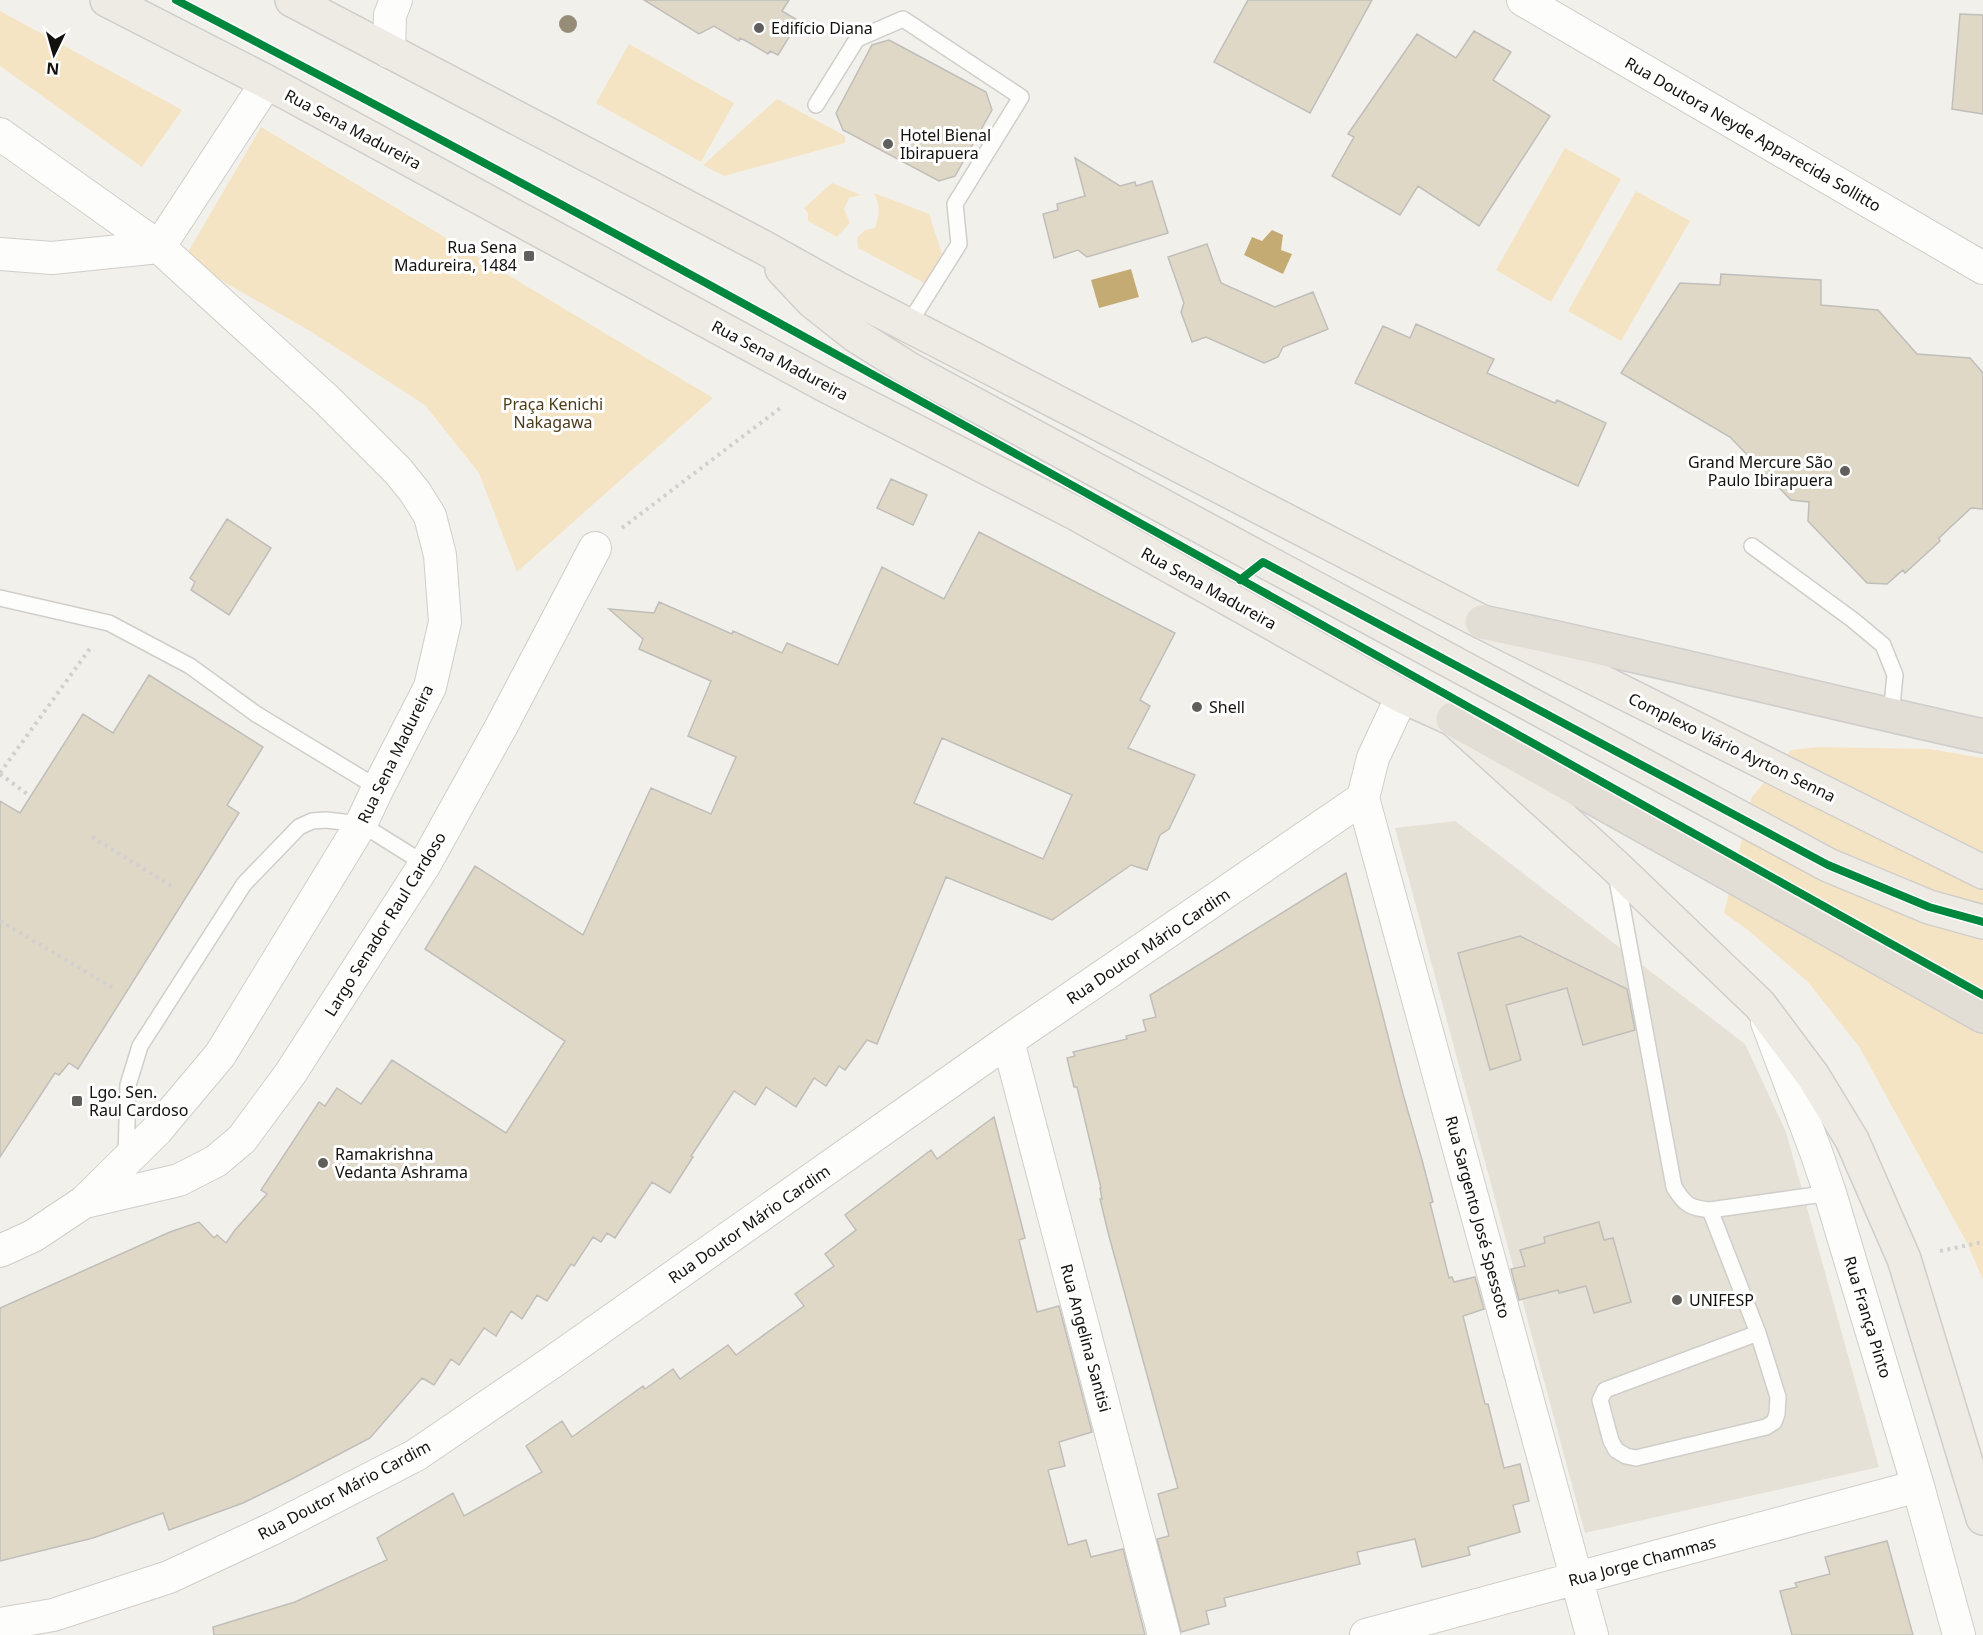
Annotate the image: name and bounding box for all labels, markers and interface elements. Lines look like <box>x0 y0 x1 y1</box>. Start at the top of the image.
place label: Edifício Diana <box>771 17 873 39</box>
marker: Edifício Diana <box>752 21 766 35</box>
north arrow <box>24 24 84 84</box>
street label: Rua Doutora Neyde Apparecida Sollitto <box>1621 51 1885 217</box>
text: N <box>45 57 60 80</box>
street label: Rua Sena Madureira <box>281 84 425 174</box>
place label: Hotel Bienal Ibirapuera <box>900 124 991 164</box>
marker: Hotel Bienal Ibirapuera <box>881 137 895 151</box>
place label: Rua Sena Madureira, 1484 <box>394 236 517 276</box>
marker: Rua Sena Madureira, 1484 <box>522 249 536 263</box>
street label: Rua Sena Madureira <box>708 315 852 405</box>
park label: Praça Kenichi Nakagawa <box>503 393 603 433</box>
place label: Grand Mercure São Paulo Ibirapuera <box>1688 451 1833 491</box>
marker: Grand Mercure São Paulo Ibirapuera <box>1838 464 1852 478</box>
street label: Rua Sena Madureira <box>1137 542 1281 634</box>
street label: Rua Sena Madureira <box>352 681 438 827</box>
street label: Complexo Viário Ayrton Senna <box>1625 687 1839 807</box>
place label: Shell <box>1209 696 1245 718</box>
marker: Shell <box>1190 700 1204 714</box>
street label: Largo Senador Raul Cardoso <box>319 828 451 1020</box>
street label: Rua Doutor Mário Cardim <box>1062 883 1234 1009</box>
place label: Lgo. Sen. Raul Cardoso <box>89 1081 188 1121</box>
marker: Lgo. Sen. Raul Cardoso <box>70 1094 84 1108</box>
street label: Rua Sargento José Spessoto <box>1440 1113 1516 1321</box>
place label: Ramakrishna Vedanta Ashrama <box>335 1143 468 1183</box>
marker: Ramakrishna Vedanta Ashrama <box>316 1156 330 1170</box>
street label: Rua Doutor Mário Cardim <box>664 1160 834 1288</box>
street label: Rua França Pinto <box>1839 1253 1897 1381</box>
street label: Rua Angelina Santisi <box>1056 1261 1116 1415</box>
place label: UNIFESP <box>1689 1289 1754 1311</box>
marker: UNIFESP <box>1670 1293 1684 1307</box>
street label: Rua Doutor Mário Cardim <box>254 1435 434 1545</box>
street label: Rua Jorge Chammas <box>1566 1531 1718 1591</box>

